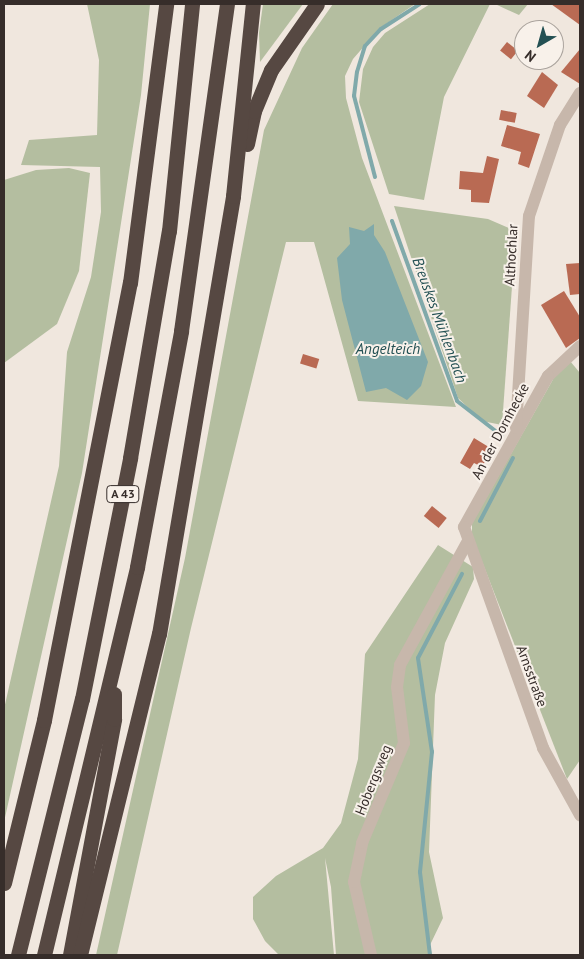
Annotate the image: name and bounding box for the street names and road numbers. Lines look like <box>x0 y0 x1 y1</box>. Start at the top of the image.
street label: Althochlar <box>501 224 521 286</box>
street label: An der Dornhecke <box>468 380 532 482</box>
road number: A 43 <box>106 484 140 504</box>
street label: Arnsstraße <box>513 643 551 709</box>
street label: Hobergsweg <box>351 742 395 818</box>

